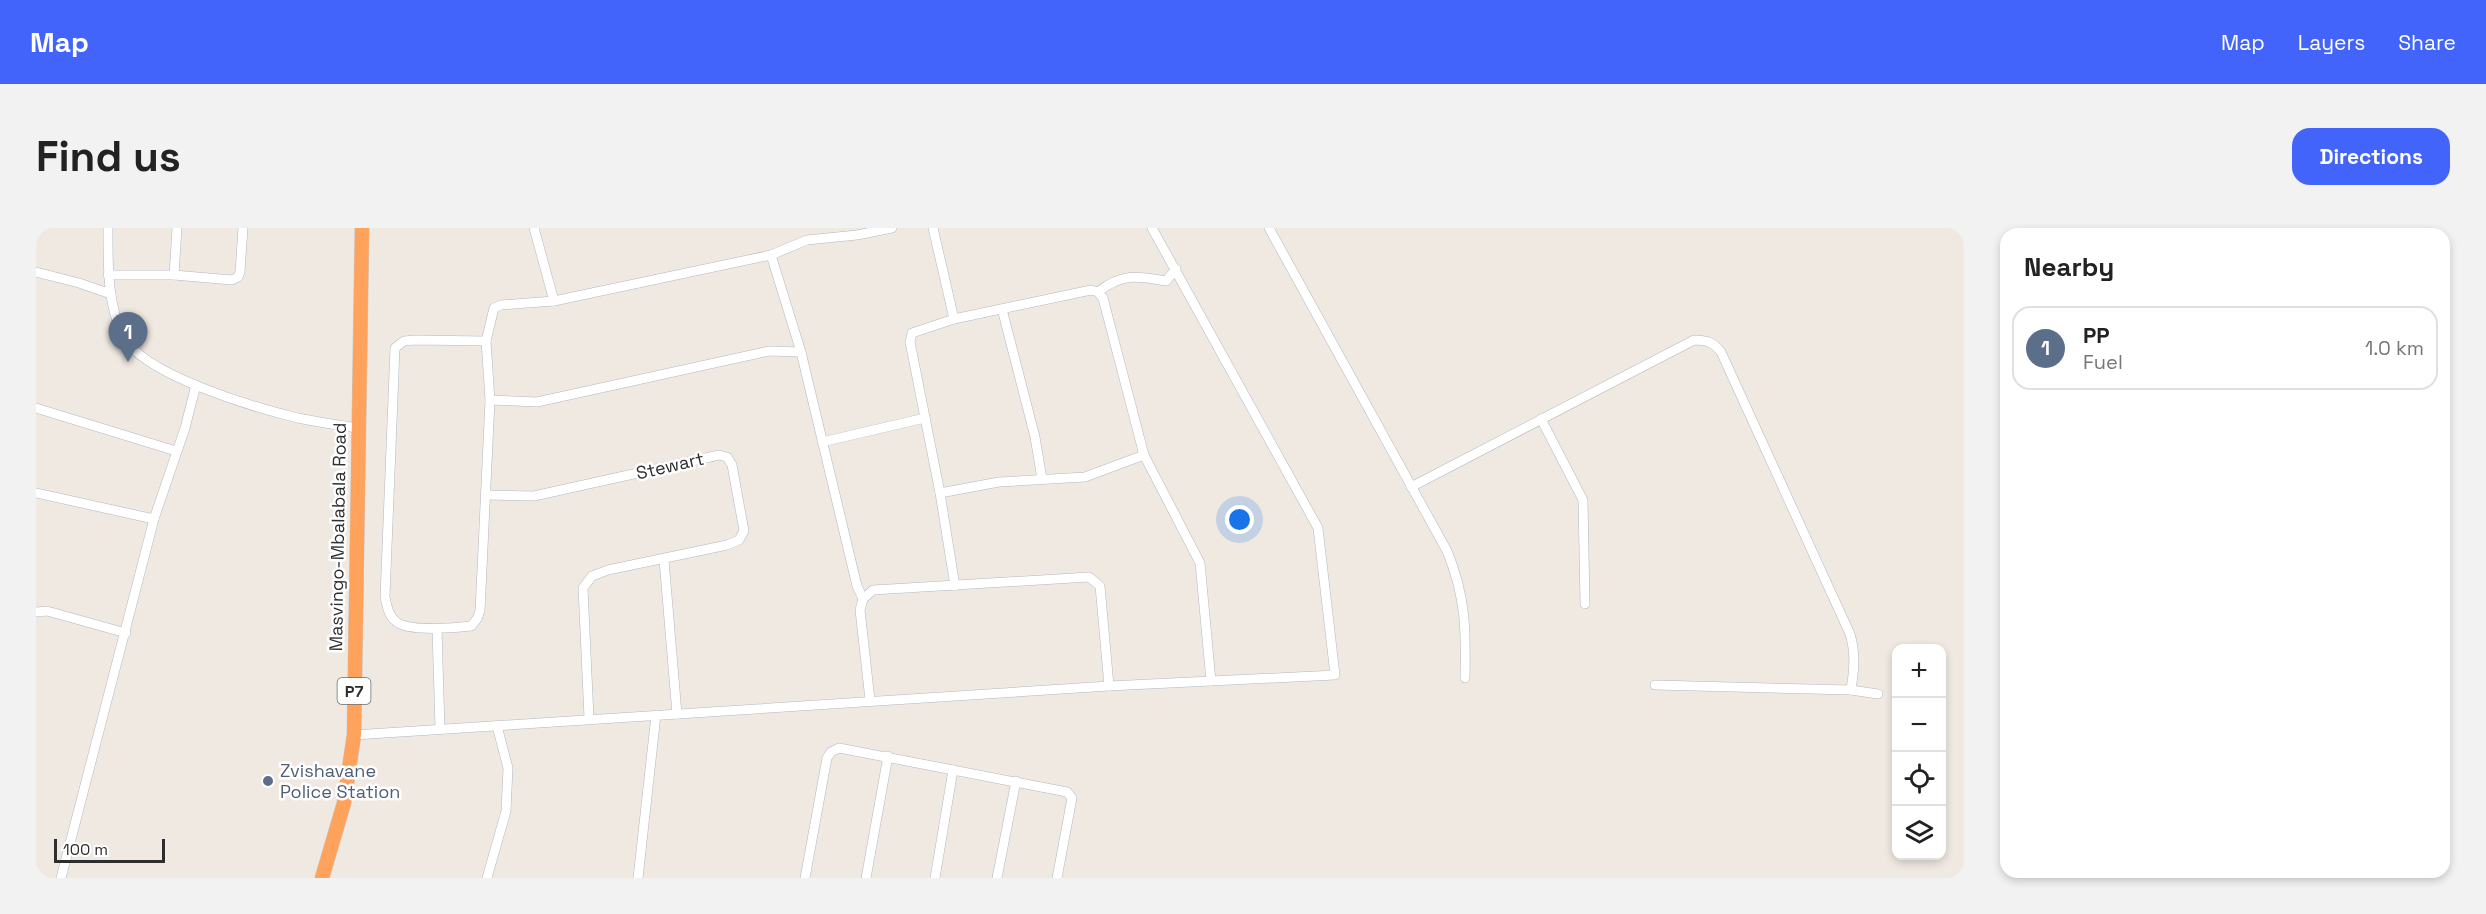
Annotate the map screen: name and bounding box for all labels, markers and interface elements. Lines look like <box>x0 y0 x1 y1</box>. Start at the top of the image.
text: Map <box>30 24 89 60</box>
text: Map <box>2221 29 2265 56</box>
text: Layers <box>2298 29 2365 56</box>
text: Share <box>2398 29 2456 56</box>
button: Directions <box>2292 128 2450 185</box>
text: Find us <box>36 130 181 183</box>
text: Nearby <box>2024 250 2114 284</box>
pin: 1 <box>108 312 148 362</box>
text: PP <box>2083 321 2110 349</box>
text: 1 <box>2041 335 2050 361</box>
text: 1.0 km <box>2365 335 2424 361</box>
text: Fuel <box>2083 349 2123 375</box>
street label: Masvingo-Mbalabala Road <box>324 422 351 652</box>
street label: Stewart <box>634 447 706 484</box>
your location <box>1225 505 1254 534</box>
map controls <box>1892 644 1946 860</box>
button: + <box>1892 644 1946 698</box>
road number: P7 <box>338 678 370 704</box>
button: − <box>1892 698 1946 752</box>
button: locate <box>1892 752 1946 806</box>
place label: Zvishavane Police Station <box>280 759 400 803</box>
marker: Zvishavane Police Station <box>261 774 275 788</box>
button: layers <box>1892 806 1946 860</box>
scale bar <box>54 836 165 864</box>
text: 100 m <box>63 839 108 860</box>

